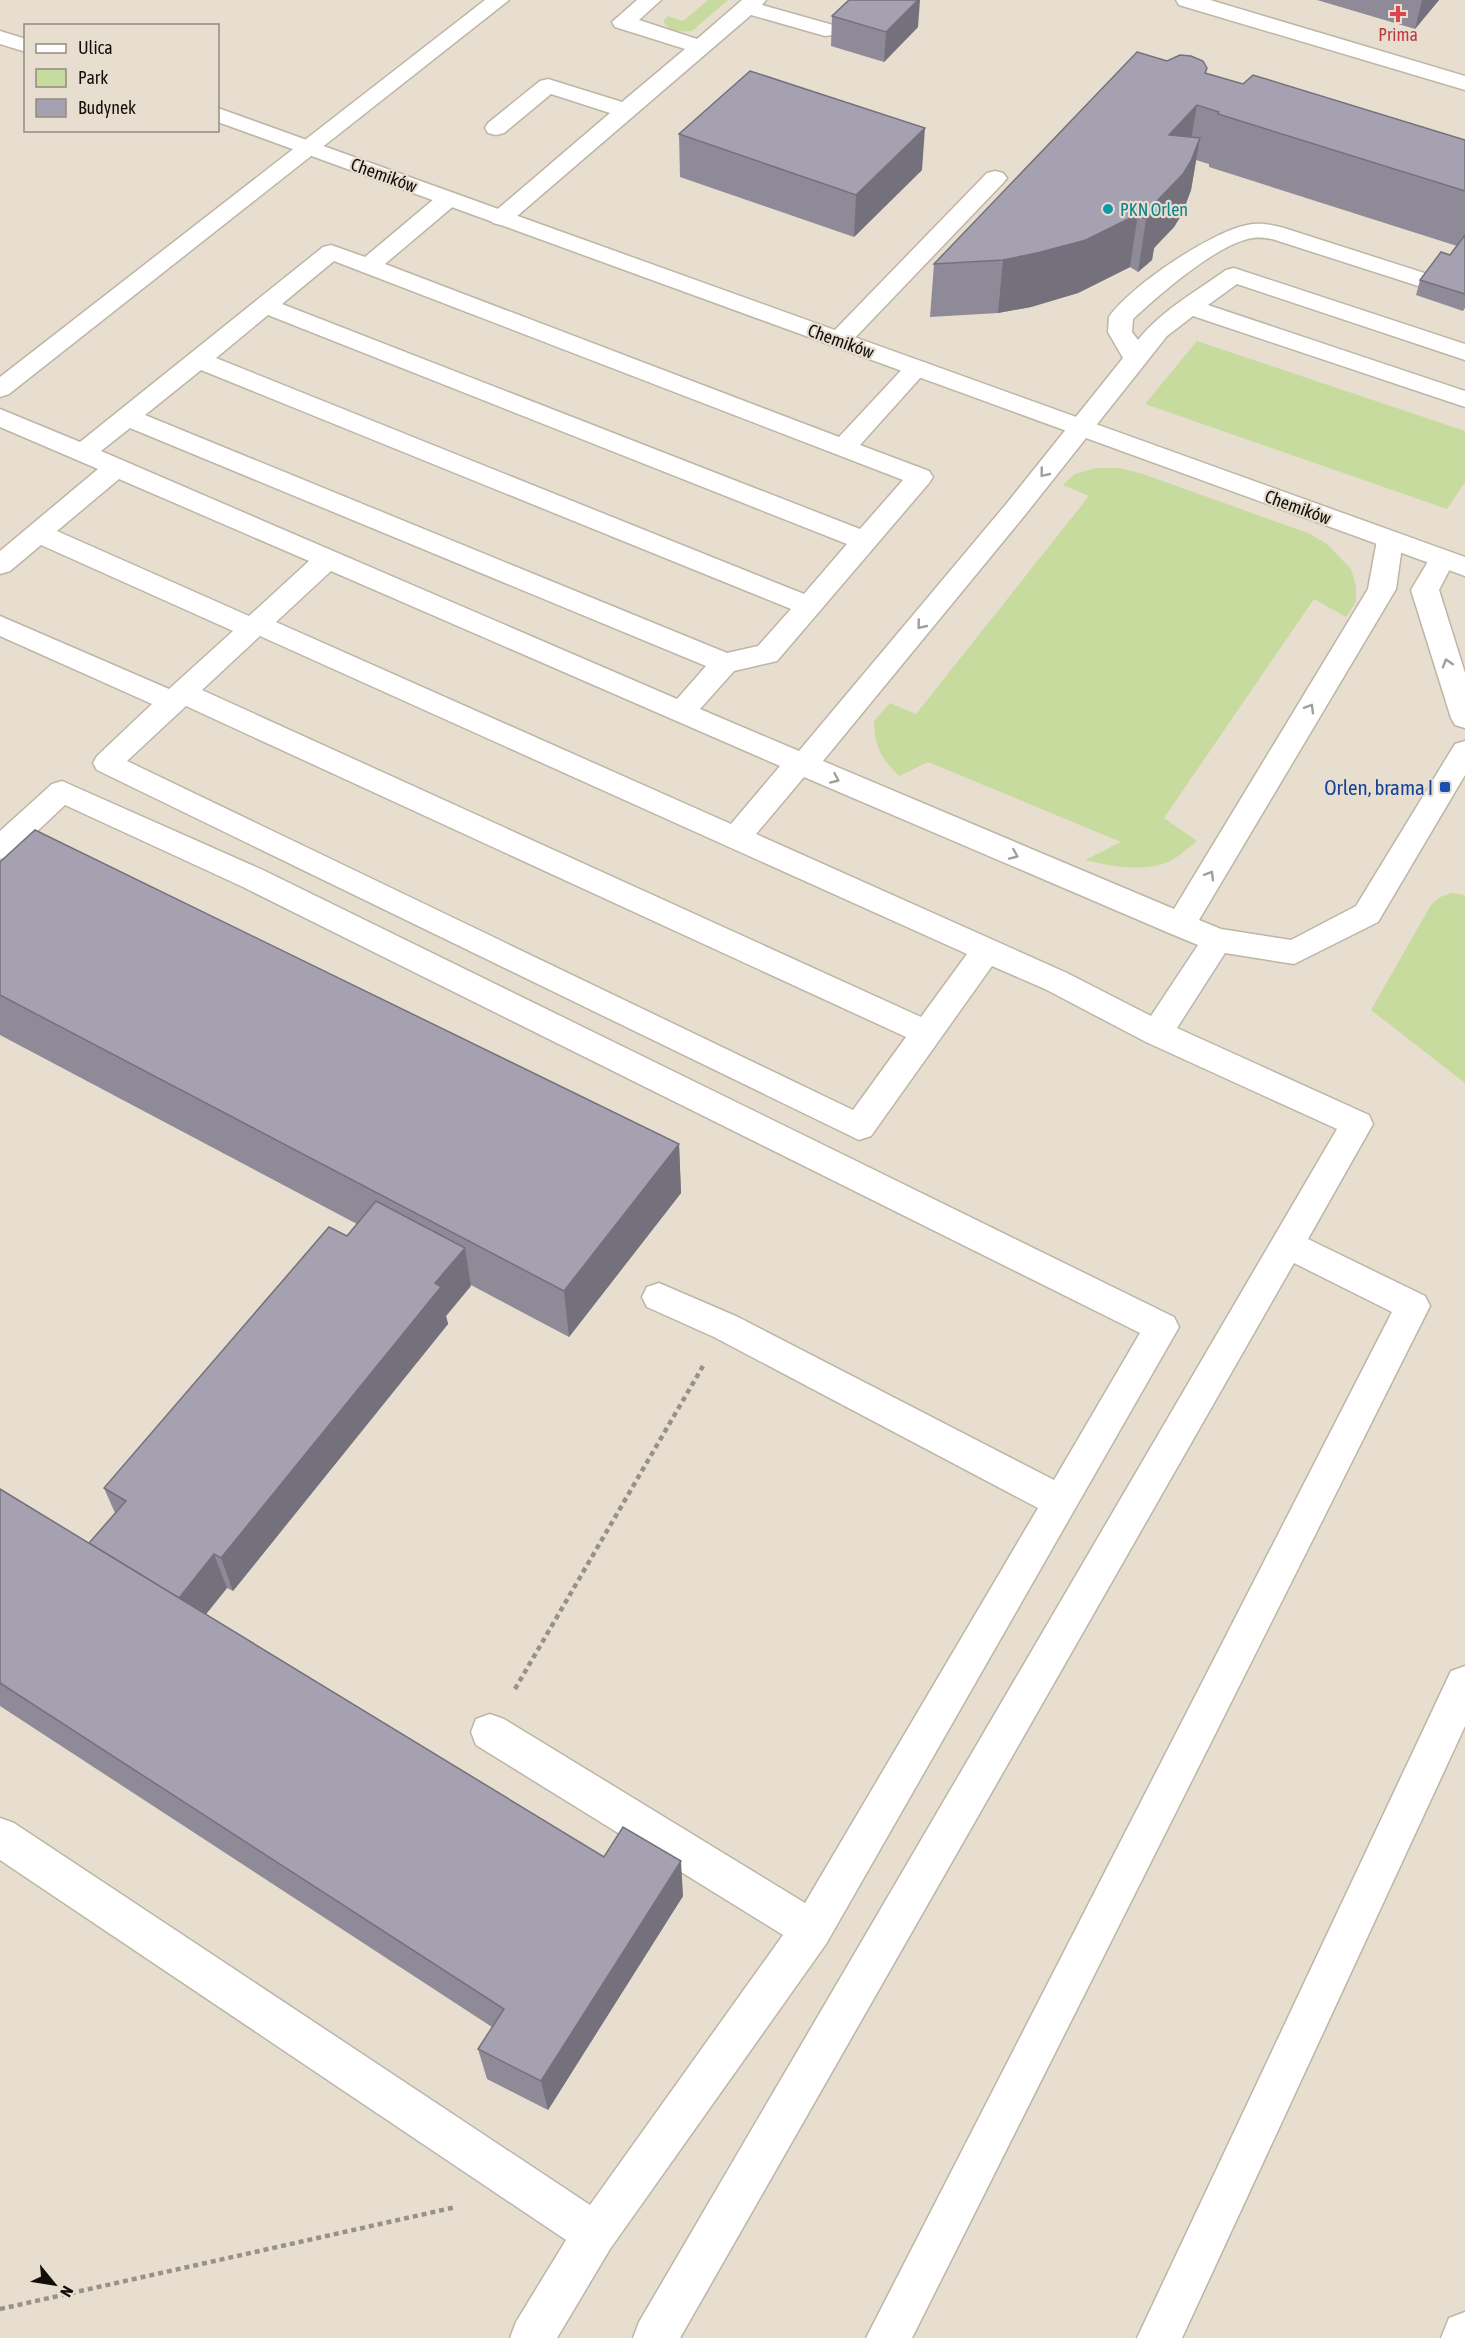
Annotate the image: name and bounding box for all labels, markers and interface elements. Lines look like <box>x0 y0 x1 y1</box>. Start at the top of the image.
marker: Prima <box>1391 7 1405 21</box>
legend <box>24 24 219 132</box>
place label: Prima <box>1378 24 1418 45</box>
text: Ulica <box>78 37 113 58</box>
text: Park <box>78 67 108 88</box>
text: Budynek <box>78 97 136 118</box>
street label: Chemików <box>348 153 420 197</box>
place label: PKN Orlen <box>1120 199 1188 220</box>
marker: PKN Orlen <box>1101 202 1115 216</box>
street label: Chemików <box>805 319 877 363</box>
one-way arrow <box>1041 467 1052 478</box>
street label: Chemików <box>1262 485 1334 529</box>
one-way arrow <box>917 618 928 629</box>
one-way arrow <box>1442 658 1455 669</box>
one-way arrow <box>1303 704 1315 714</box>
one-way arrow <box>829 771 840 783</box>
place label: Orlen, brama I <box>1324 775 1433 799</box>
marker: Orlen, brama I <box>1438 780 1452 794</box>
one-way arrow <box>1008 848 1019 860</box>
one-way arrow <box>1202 871 1214 881</box>
north arrow <box>24 2254 84 2314</box>
text: N <box>57 2283 77 2300</box>

